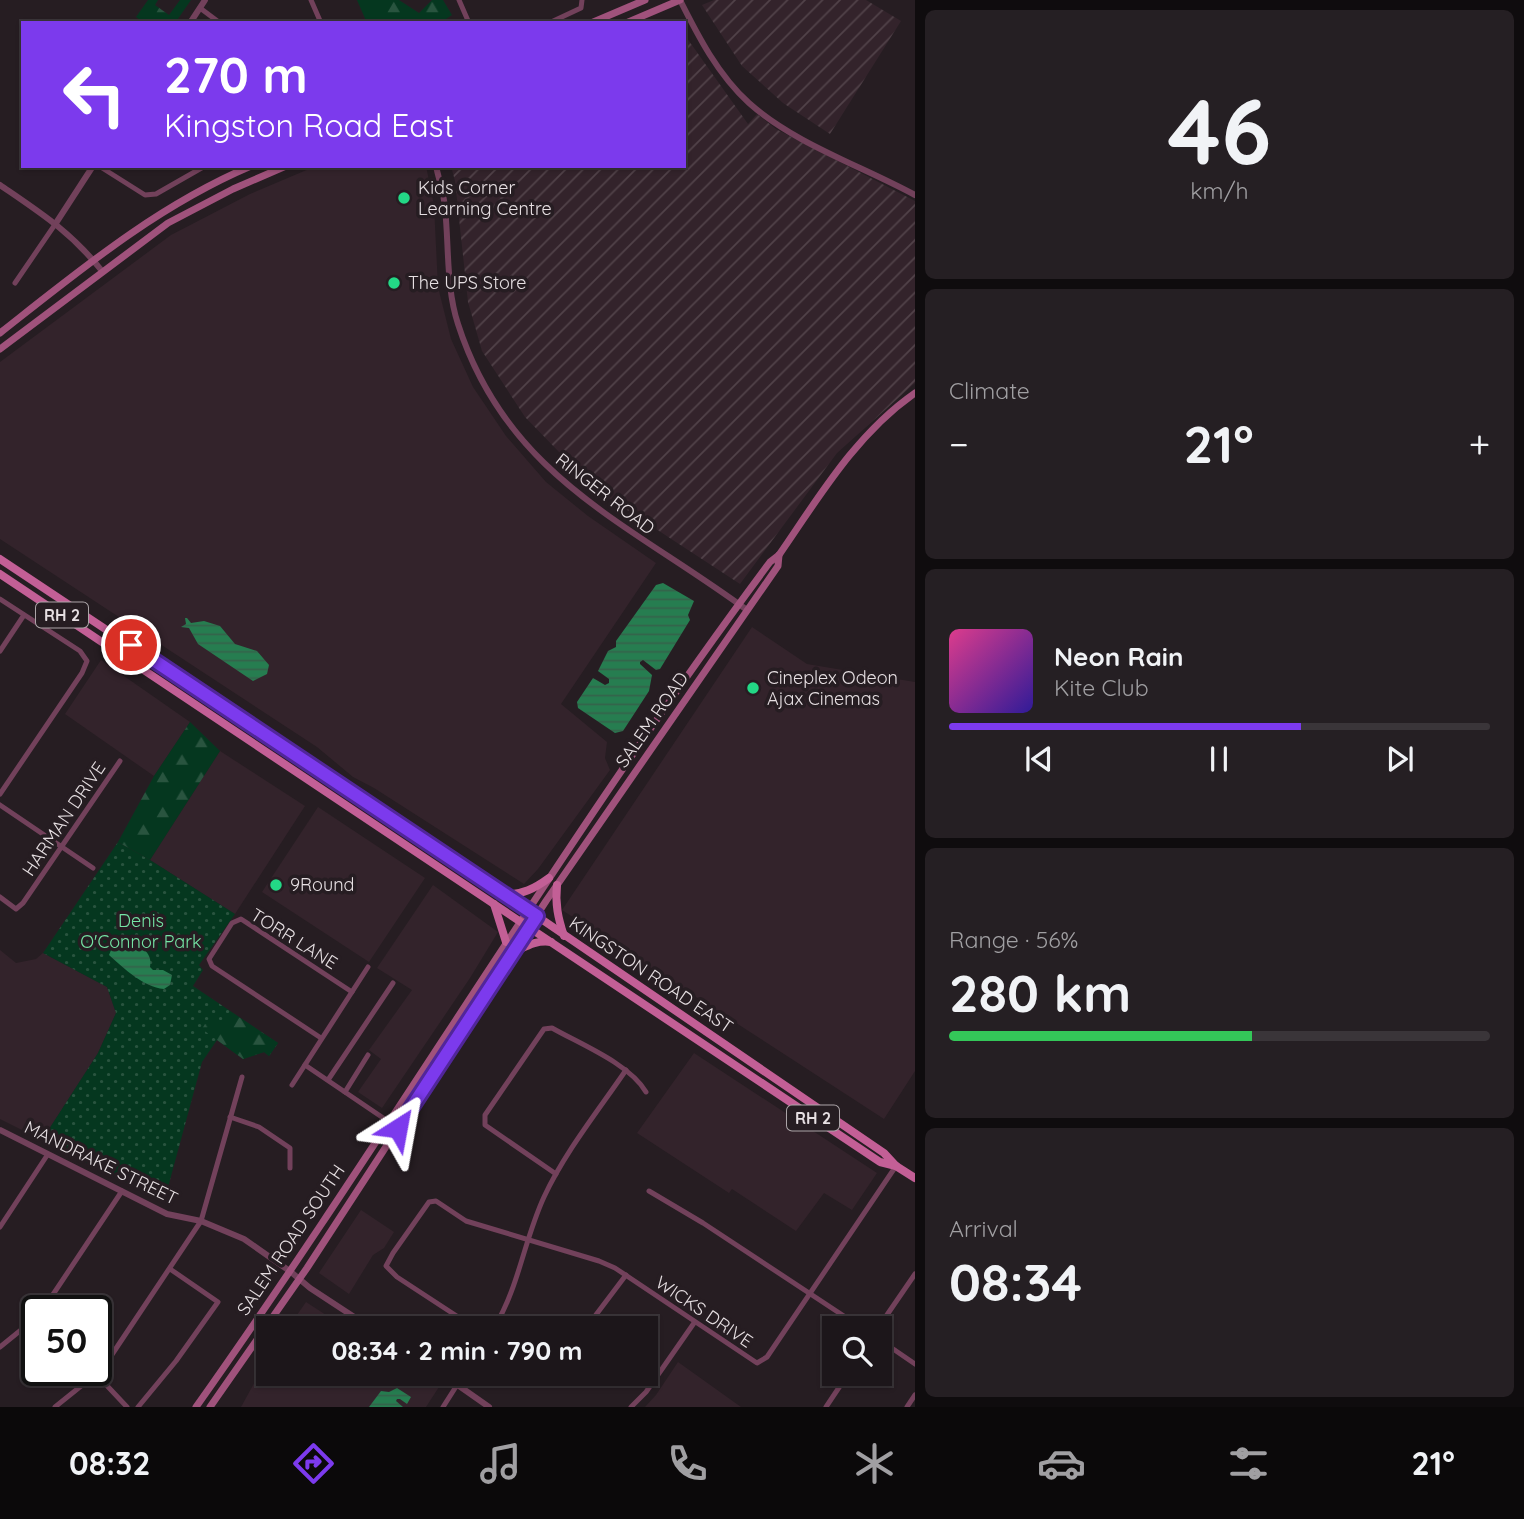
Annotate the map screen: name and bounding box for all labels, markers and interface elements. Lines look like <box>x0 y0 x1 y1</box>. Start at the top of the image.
text: 270 m <box>164 44 308 105</box>
icon: left <box>49 49 140 140</box>
text: 46 <box>1168 73 1271 187</box>
text: Kingston Road East <box>164 105 454 145</box>
place label: Kids Corner Learning Centre <box>418 176 552 220</box>
text: km/h <box>1190 176 1249 205</box>
marker: Kids Corner Learning Centre <box>396 190 412 206</box>
place label: The UPS Store <box>408 271 526 294</box>
marker: The UPS Store <box>386 275 402 291</box>
text: Climate <box>949 376 1030 405</box>
text: 21° <box>1184 411 1254 476</box>
text: − <box>949 420 969 468</box>
text: + <box>1469 420 1490 468</box>
street label: RINGER ROAD <box>551 448 660 539</box>
road number: RH 2 <box>36 602 88 628</box>
pin <box>101 615 161 675</box>
icon: arrive <box>112 626 150 664</box>
text: Neon Rain <box>1054 640 1183 673</box>
place label: Cineplex Odeon Ajax Cinemas <box>767 666 898 710</box>
street label: SALEM ROAD <box>610 667 693 772</box>
text: Kite Club <box>1054 673 1149 702</box>
marker: Cineplex Odeon Ajax Cinemas <box>745 680 761 696</box>
icon: previous <box>1020 740 1058 778</box>
icon: pause <box>1200 740 1238 778</box>
icon: next <box>1381 740 1419 778</box>
street label: HARMAN DRIVE <box>17 757 110 880</box>
place label: 9Round <box>290 873 354 896</box>
marker: 9Round <box>268 877 284 893</box>
street label: TORR LANE <box>247 903 342 974</box>
park label: Denis O'Connor Park <box>80 909 202 953</box>
street label: KINGSTON ROAD EAST <box>565 911 738 1038</box>
text: Range · 56% <box>949 925 1078 954</box>
text: 280 km <box>949 960 1131 1025</box>
position arrow <box>361 1091 435 1165</box>
road number: RH 2 <box>787 1106 839 1130</box>
street label: MANDRAKE STREET <box>21 1115 182 1210</box>
street label: SALEM ROAD SOUTH <box>232 1160 350 1320</box>
text: Arrival <box>949 1214 1018 1243</box>
text: 08:34 <box>949 1249 1082 1314</box>
street label: WICKS DRIVE <box>651 1271 757 1353</box>
speed limit sign: 50 <box>21 1295 112 1386</box>
map controls <box>822 1316 892 1386</box>
button: search <box>822 1316 892 1386</box>
text: 08:34 · 2 min · 790 m <box>331 1334 583 1367</box>
icon: directions <box>289 1439 338 1488</box>
icon: music <box>476 1439 525 1488</box>
icon: phone <box>663 1439 712 1488</box>
icon: climate <box>850 1439 899 1488</box>
icon: car <box>1037 1439 1086 1488</box>
icon: filters <box>1224 1439 1273 1488</box>
text: 08:32 <box>69 1443 150 1483</box>
text: 21° <box>1412 1443 1455 1483</box>

